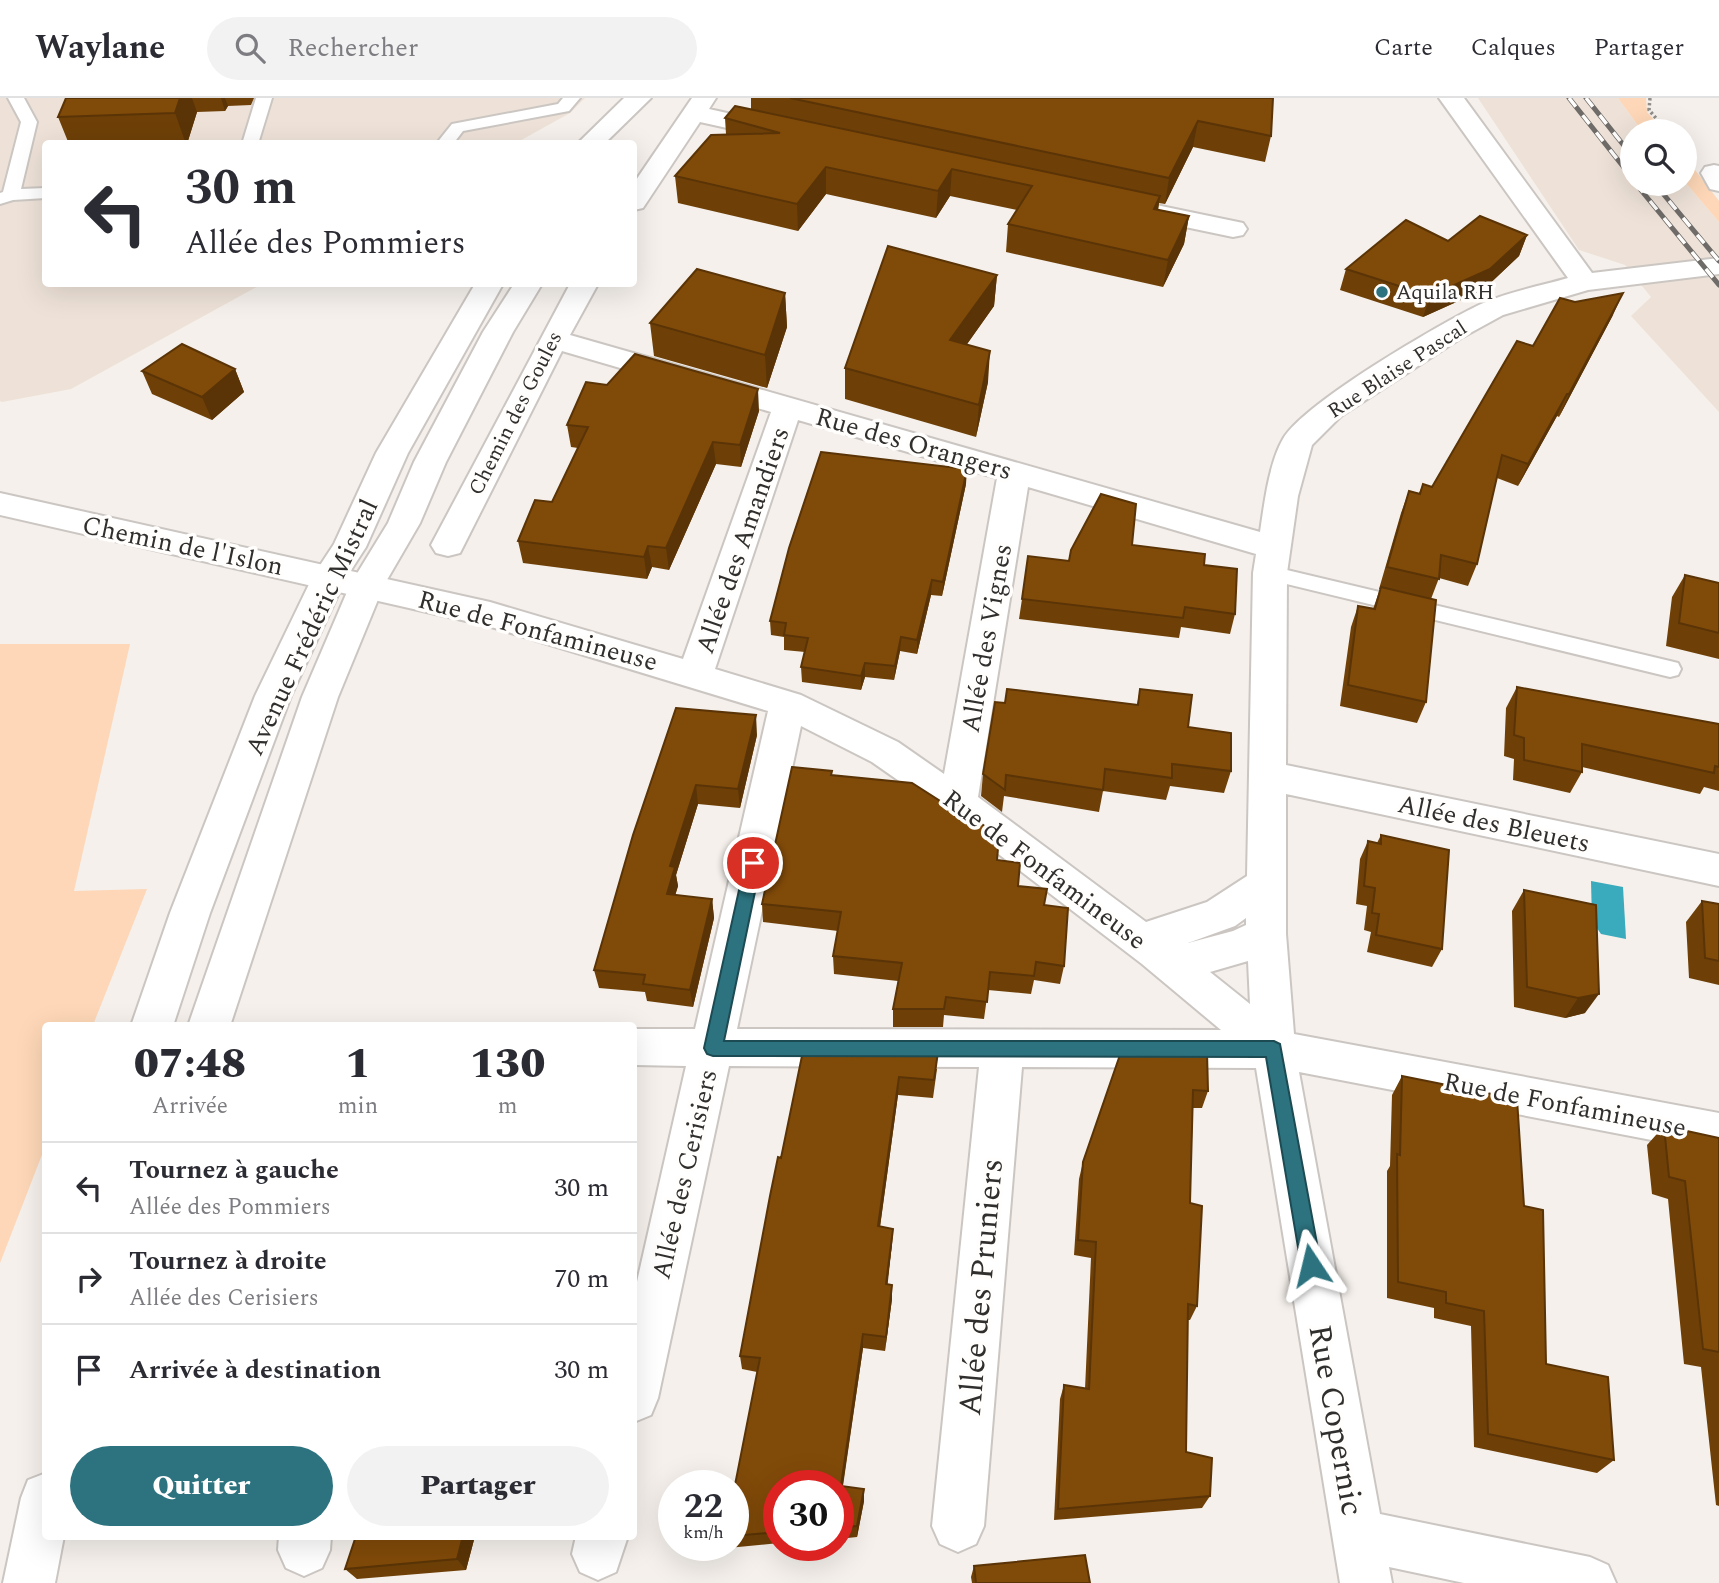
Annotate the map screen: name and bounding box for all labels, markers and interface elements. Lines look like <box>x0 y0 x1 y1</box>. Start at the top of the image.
search box <box>207 17 697 80</box>
text: Waylane <box>35 23 165 73</box>
text: Rechercher <box>287 28 418 68</box>
icon: search <box>231 29 269 67</box>
text: Carte <box>1374 30 1433 66</box>
text: Calques <box>1471 30 1556 66</box>
text: Partager <box>1594 30 1684 66</box>
map controls <box>1620 119 1697 196</box>
button: search <box>1620 119 1697 196</box>
text: 30 m <box>185 151 296 226</box>
icon: left <box>70 168 161 259</box>
text: Allée des Pommiers <box>185 219 466 268</box>
place label: Aquila RH <box>1396 277 1494 309</box>
marker: Aquila RH <box>1374 284 1390 300</box>
street label: Rue Blaise Pascal <box>1321 313 1474 427</box>
street label: Chemin des Goules <box>461 326 571 501</box>
street label: Rue des Orangers <box>811 397 1017 491</box>
street label: Allée des Amandiers <box>685 422 801 659</box>
street label: Avenue Frédéric Mistral <box>235 492 389 762</box>
street label: Chemin de l'Islon <box>79 505 287 587</box>
street label: Allée des Vignes <box>951 540 1023 736</box>
street label: Rue de Fonfamineuse <box>413 580 662 682</box>
street label: Rue de Fonfamineuse <box>934 780 1155 960</box>
street label: Allée des Bleuets <box>1394 784 1594 864</box>
pin <box>723 833 783 893</box>
icon: arrive <box>734 844 772 882</box>
text: 07:48 <box>134 1033 246 1096</box>
text: 1 <box>345 1033 371 1096</box>
text: 130 <box>470 1033 545 1096</box>
street label: Rue de Fonfamineuse <box>1440 1062 1690 1148</box>
street label: Allée des Cerisiers <box>641 1065 729 1283</box>
text: Arrivée <box>152 1089 228 1124</box>
text: min <box>338 1089 378 1124</box>
text: m <box>498 1089 517 1124</box>
text: Tournez à gauche <box>129 1150 339 1190</box>
street label: Allée des Pruniers <box>946 1157 1017 1418</box>
text: 30 m <box>554 1168 609 1208</box>
icon: left <box>70 1169 108 1207</box>
text: Allée des Pommiers <box>129 1190 331 1225</box>
position arrow <box>1274 1228 1348 1302</box>
text: Tournez à droite <box>129 1241 327 1281</box>
text: 70 m <box>554 1259 609 1299</box>
icon: right <box>70 1260 108 1298</box>
text: Allée des Cerisiers <box>129 1281 319 1316</box>
street label: Rue Copernic <box>1295 1321 1376 1520</box>
text: Arrivée à destination <box>129 1350 381 1390</box>
text: 30 m <box>554 1350 609 1390</box>
icon: arrive <box>70 1351 108 1389</box>
button: Quitter <box>70 1446 333 1526</box>
button: Partager <box>347 1446 609 1526</box>
speed limit sign: 30 <box>763 1470 854 1561</box>
text: 22 <box>684 1480 723 1533</box>
text: km/h <box>683 1519 724 1546</box>

